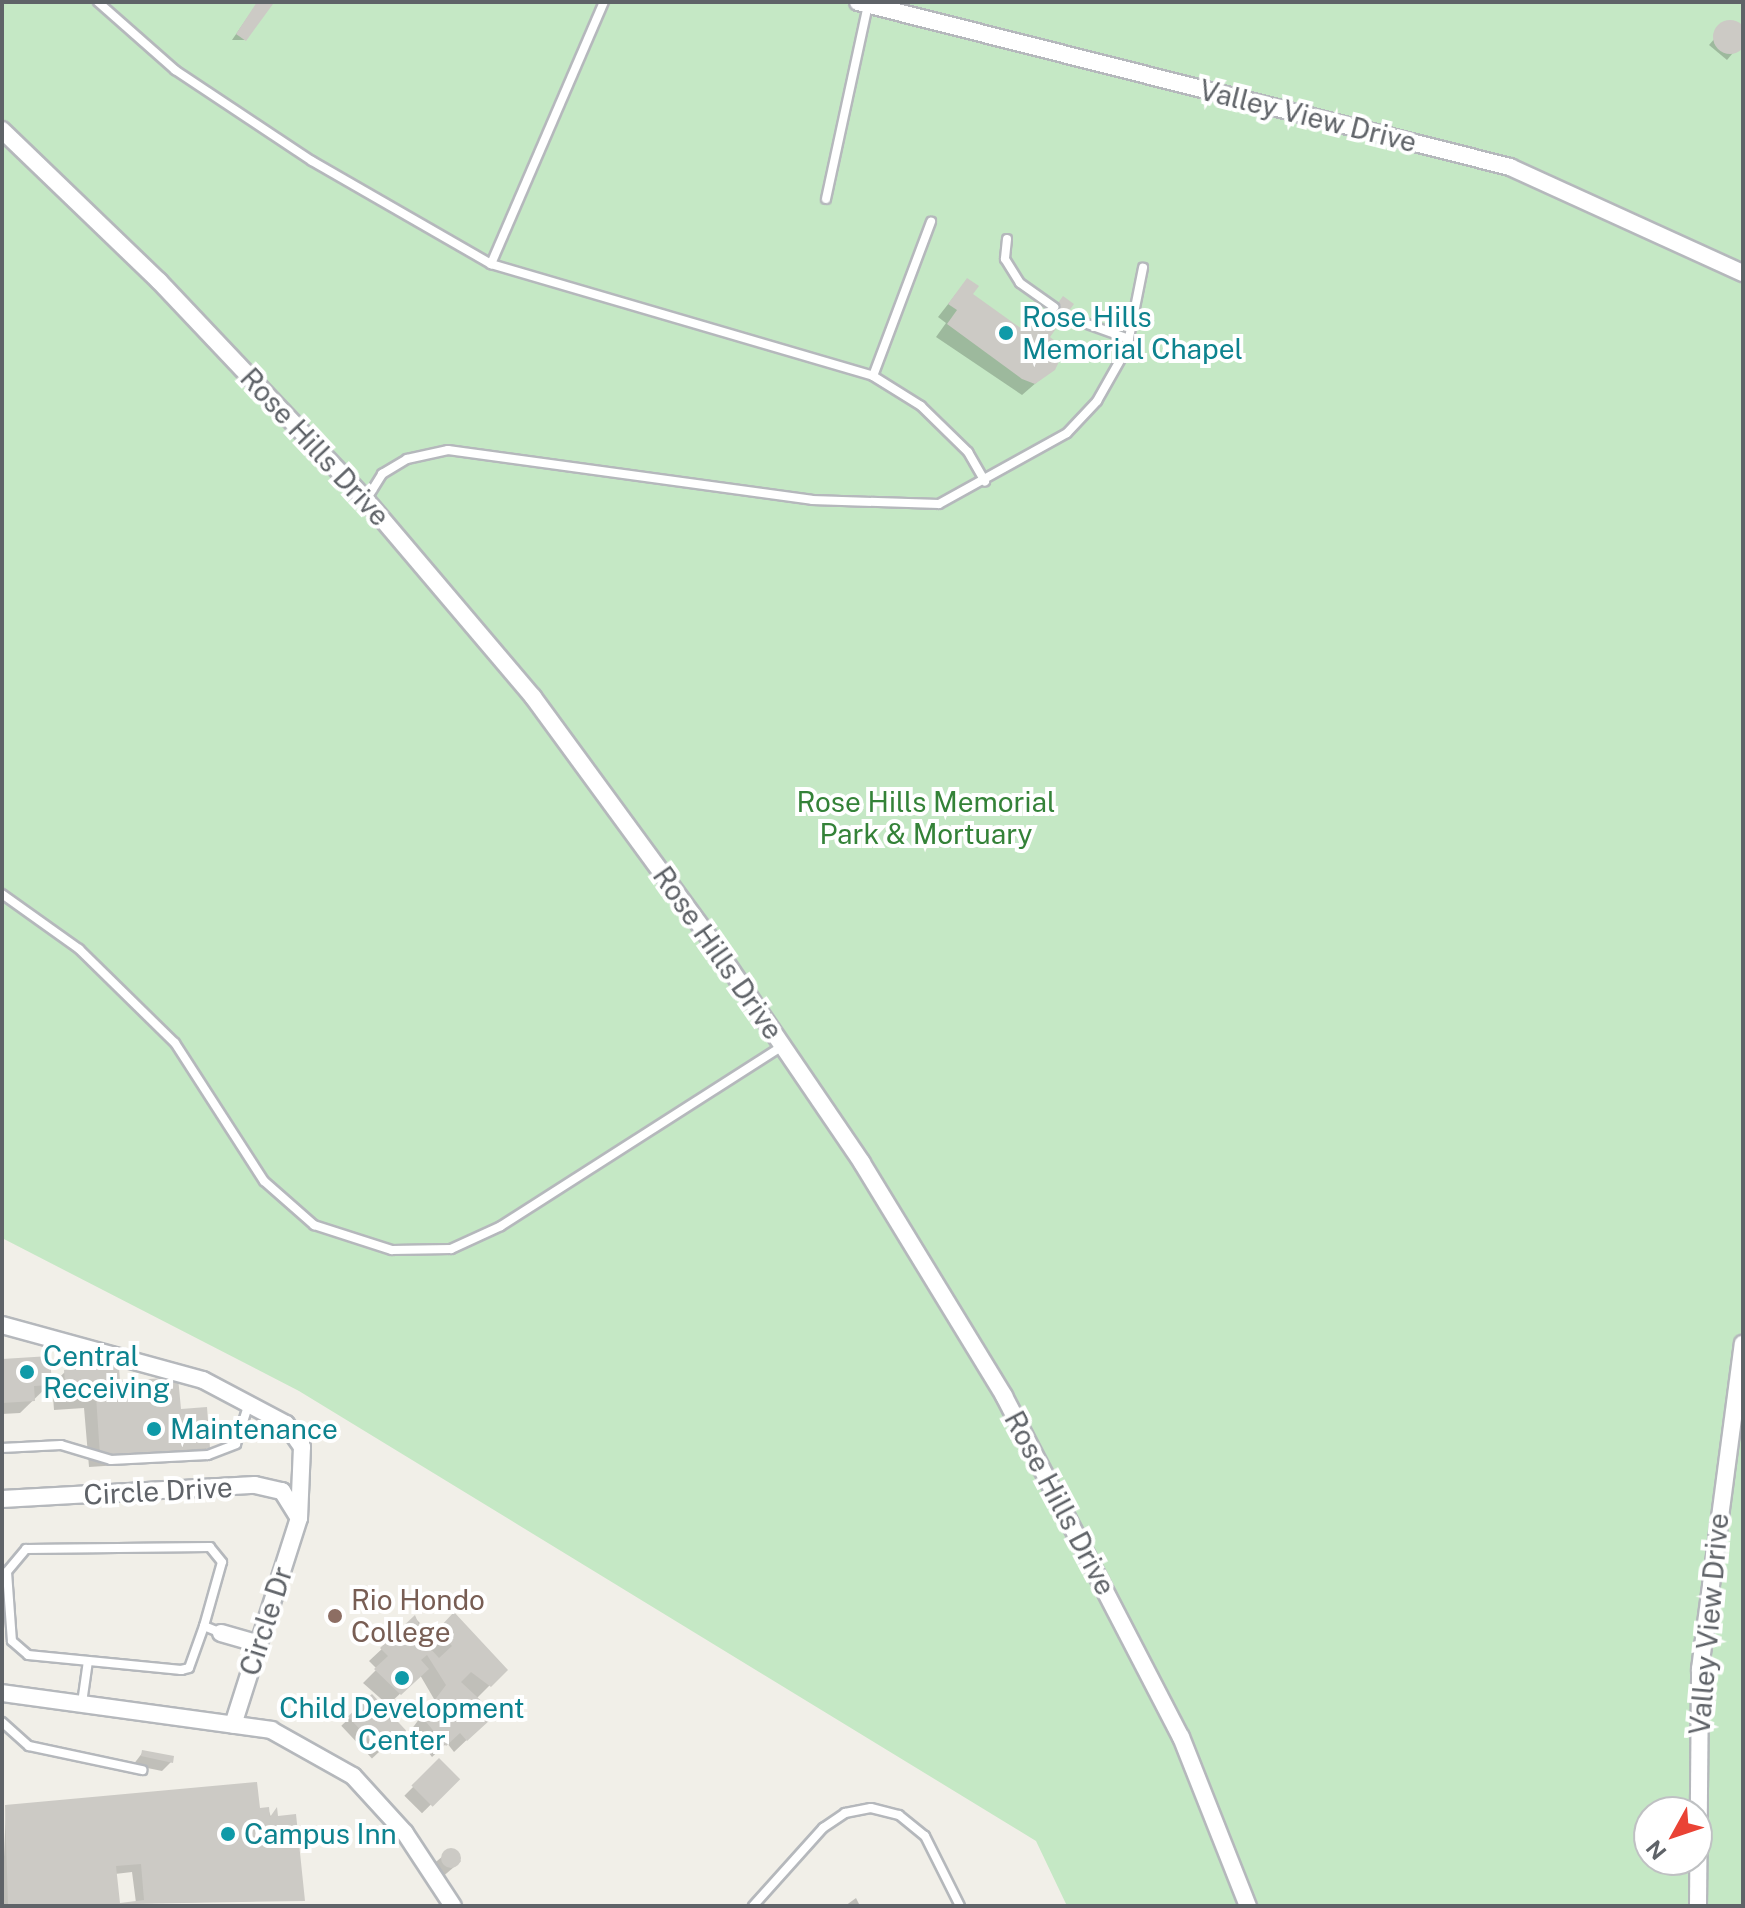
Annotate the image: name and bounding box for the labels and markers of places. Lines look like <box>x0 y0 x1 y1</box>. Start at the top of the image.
place label: Rose Hills Memorial Chapel <box>1022 300 1243 366</box>
marker: Rose Hills Memorial Chapel <box>997 324 1015 342</box>
place label: Central Receiving <box>43 1339 170 1405</box>
marker: Central Receiving <box>18 1363 36 1381</box>
place label: Maintenance <box>170 1412 338 1446</box>
marker: Maintenance <box>145 1420 163 1438</box>
place label: Rio Hondo College <box>351 1583 485 1649</box>
marker: Rio Hondo College <box>326 1607 344 1625</box>
marker: Child Development Center <box>393 1669 411 1687</box>
place label: Child Development Center <box>279 1691 525 1757</box>
place label: Campus Inn <box>244 1817 397 1851</box>
marker: Campus Inn <box>219 1825 237 1843</box>

